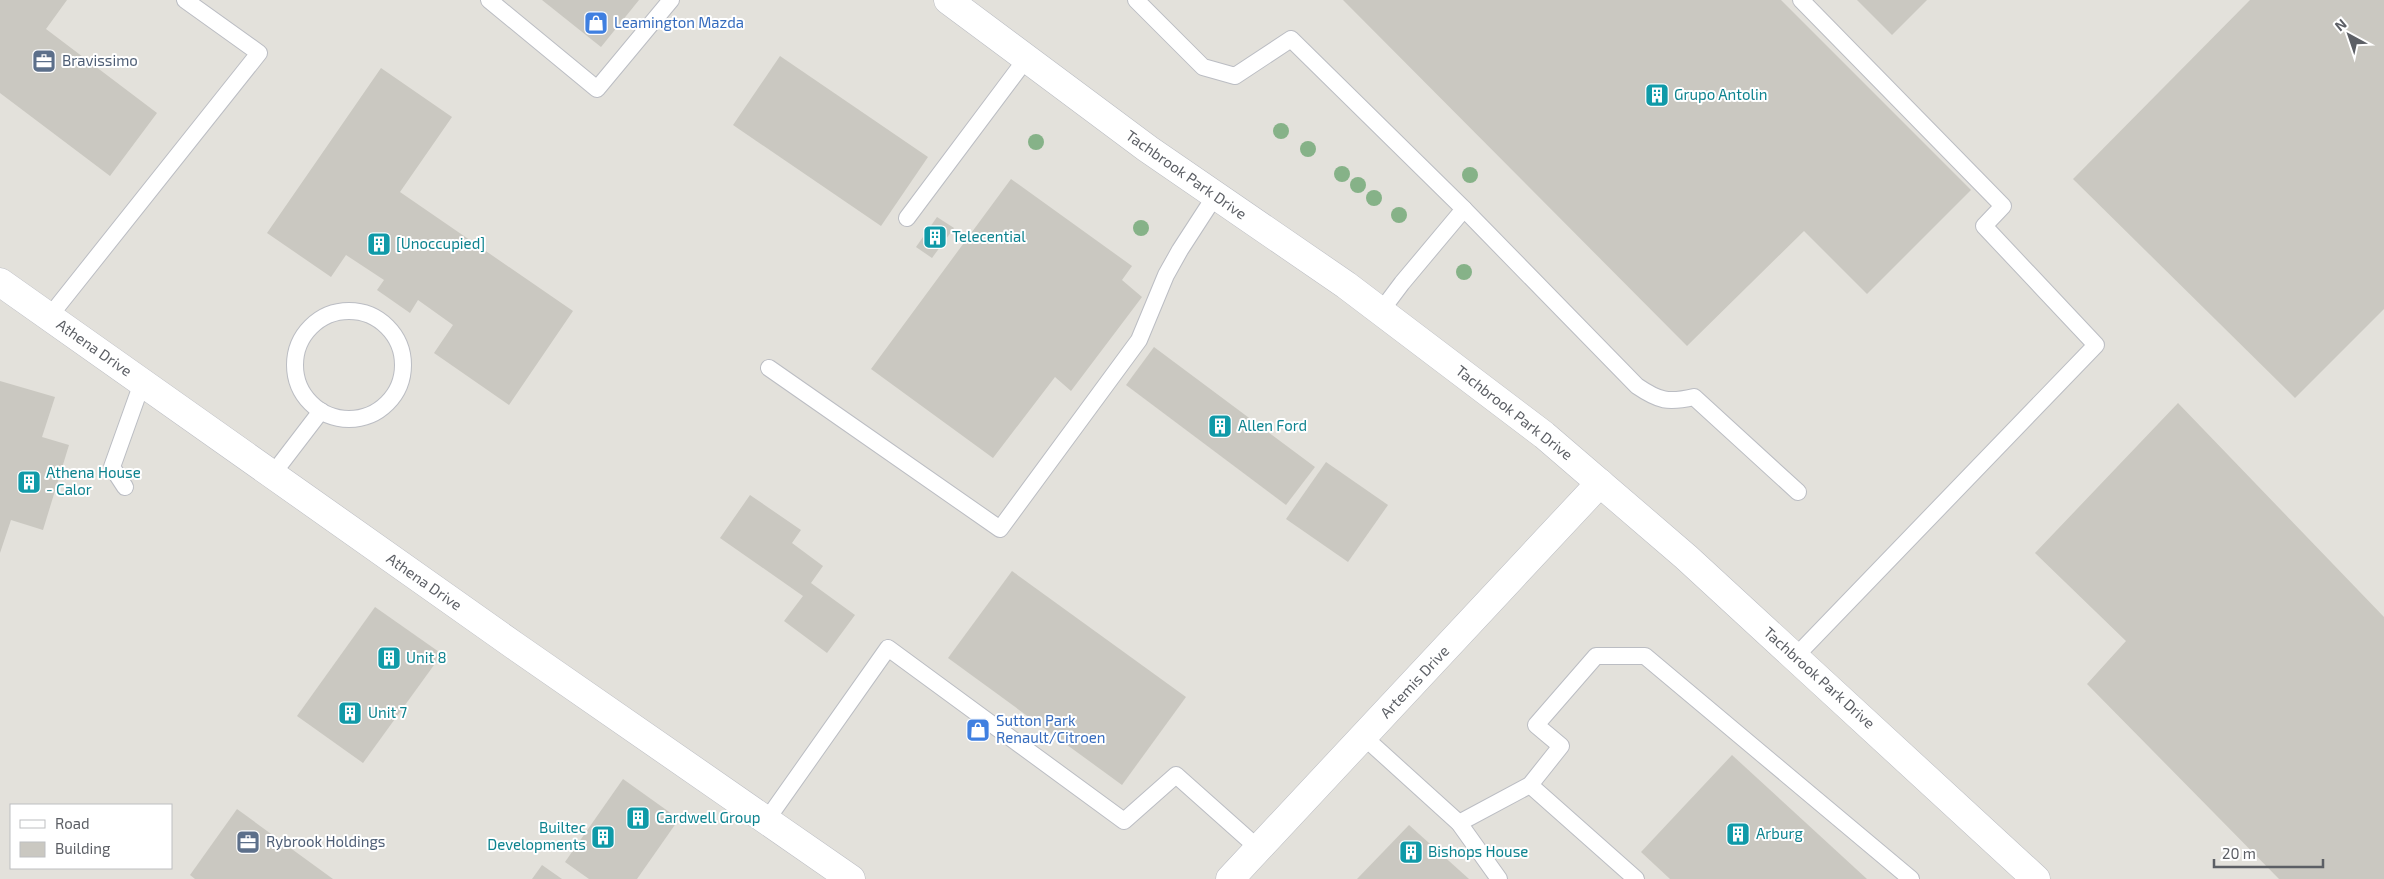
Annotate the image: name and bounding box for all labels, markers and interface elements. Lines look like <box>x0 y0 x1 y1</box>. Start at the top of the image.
shop icon: Leamington Mazda <box>583 10 609 36</box>
north arrow <box>2324 10 2374 60</box>
place label: Leamington Mazda <box>614 13 744 31</box>
text: N <box>2331 15 2350 34</box>
office icon: Bravissimo <box>31 48 57 74</box>
place label: Bravissimo <box>62 51 138 69</box>
building icon: Grupo Antolin <box>1644 82 1670 108</box>
place label: Grupo Antolin <box>1674 85 1767 103</box>
street label: Tachbrook Park Drive <box>1123 126 1250 223</box>
building icon: Telecential <box>922 224 948 250</box>
place label: Telecential <box>952 227 1026 245</box>
building icon: [Unoccupied] <box>366 231 392 257</box>
place label: [Unoccupied] <box>396 234 485 252</box>
street label: Athena Drive <box>54 315 136 380</box>
street label: Tachbrook Park Drive <box>1453 361 1577 463</box>
building icon: Allen Ford <box>1207 413 1233 439</box>
place label: Allen Ford <box>1238 416 1307 434</box>
place label: Athena House - Calor <box>46 463 141 498</box>
building icon: Athena House - Calor <box>16 469 42 495</box>
street label: Athena Drive <box>384 549 466 614</box>
street label: Tachbrook Park Drive <box>1760 623 1879 732</box>
street label: Artemis Drive <box>1376 641 1452 721</box>
building icon: Unit 8 <box>376 645 402 671</box>
place label: Unit 8 <box>406 648 447 666</box>
building icon: Unit 7 <box>337 700 363 726</box>
place label: Unit 7 <box>368 703 407 721</box>
place label: Sutton Park Renault/Citroen <box>996 711 1105 746</box>
shop icon: Sutton Park Renault/Citroen <box>965 717 991 743</box>
legend <box>10 804 172 869</box>
building icon: Cardwell Group <box>625 805 651 831</box>
place label: Cardwell Group <box>656 808 761 826</box>
text: Road <box>55 814 90 832</box>
place label: Builtec Developments <box>487 818 586 853</box>
building icon: Arburg <box>1725 821 1751 847</box>
building icon: Builtec Developments <box>590 824 616 850</box>
place label: Arburg <box>1756 824 1803 842</box>
office icon: Rybrook Holdings <box>235 829 261 855</box>
place label: Rybrook Holdings <box>266 832 385 850</box>
scale bar <box>2214 836 2323 868</box>
text: Building <box>55 839 111 857</box>
building icon: Bishops House <box>1398 839 1424 865</box>
place label: Bishops House <box>1428 842 1528 860</box>
text: 20 m <box>2222 844 2256 862</box>

